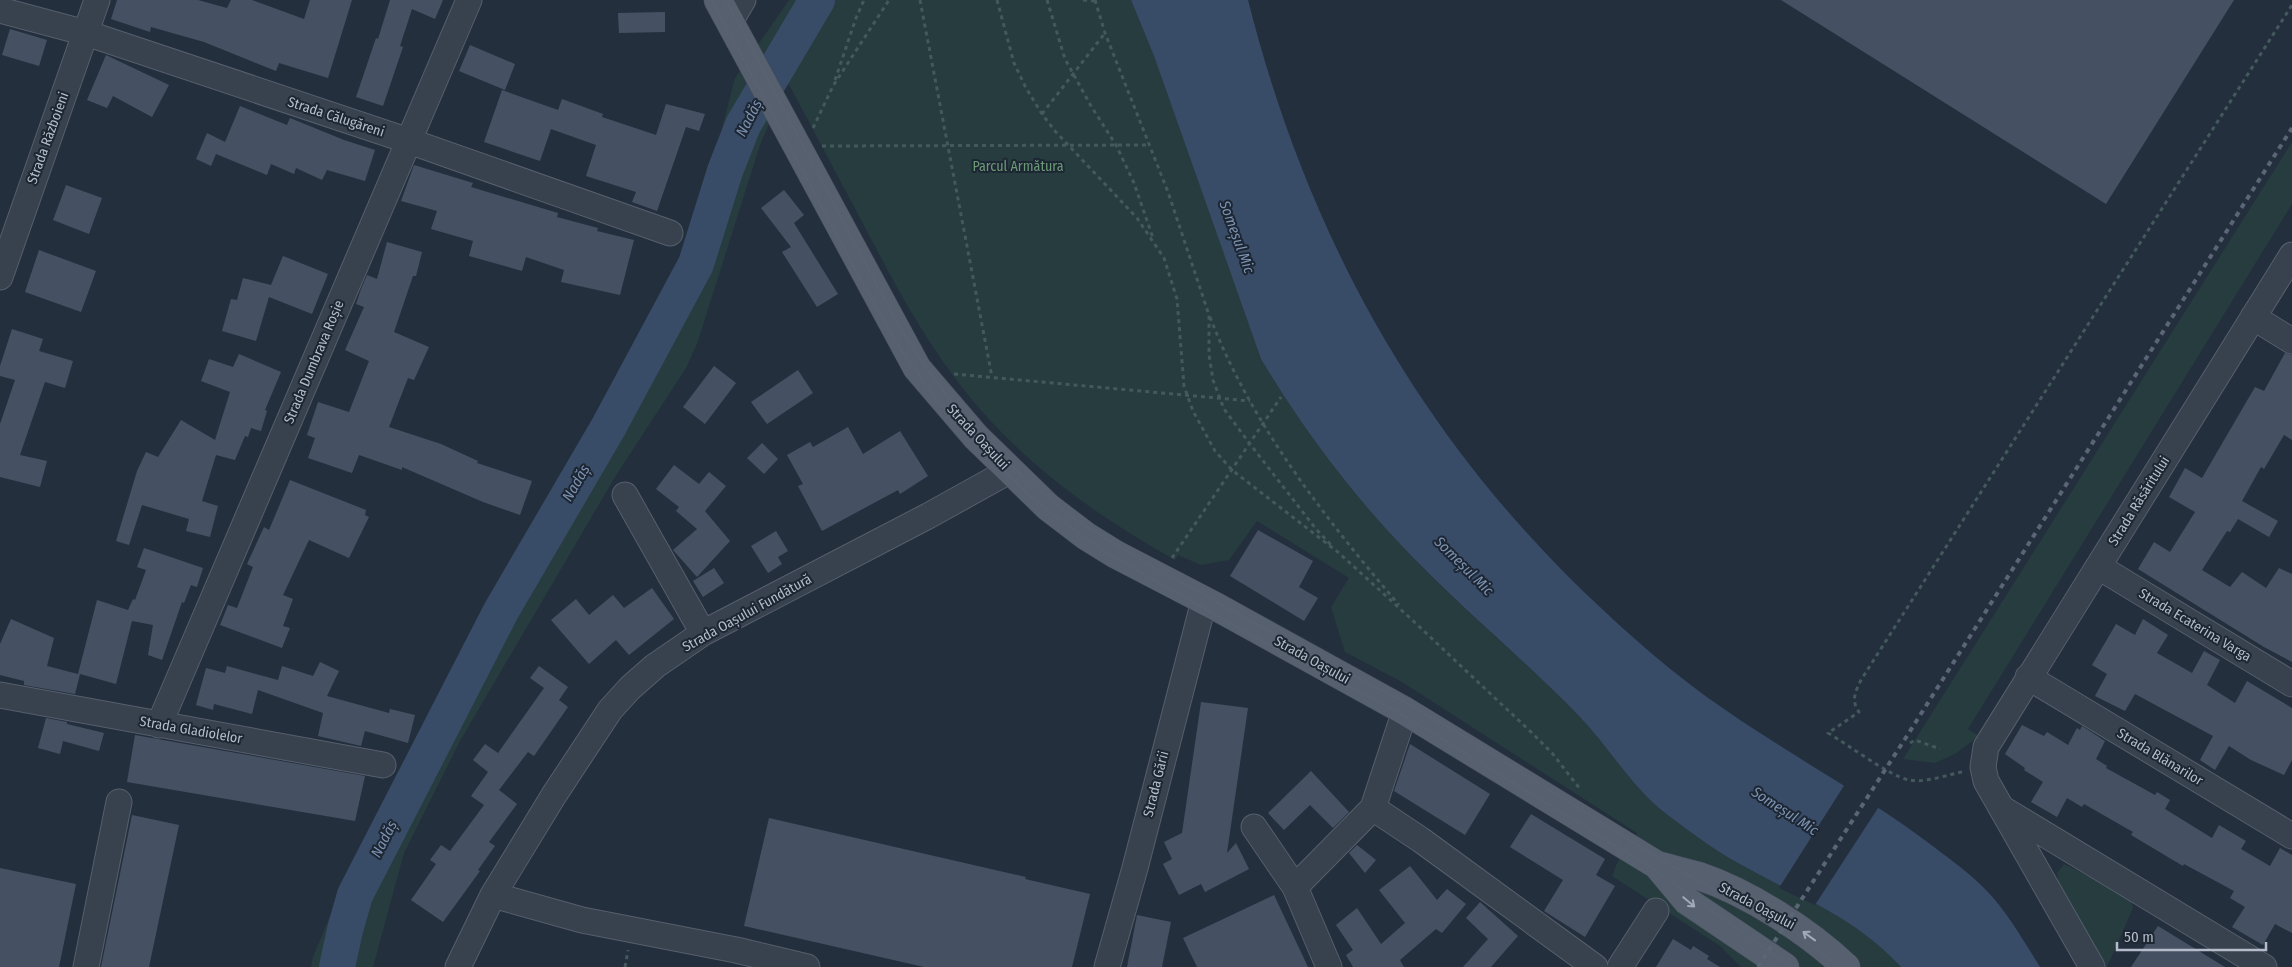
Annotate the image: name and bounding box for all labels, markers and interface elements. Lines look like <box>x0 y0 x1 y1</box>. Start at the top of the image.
street label: Strada Războieni <box>24 90 72 186</box>
street label: Strada Călugăreni <box>285 93 387 141</box>
water label: Nadăș <box>732 96 766 139</box>
park label: Parcul Armătura <box>972 158 1064 175</box>
water label: Someșul Mic <box>1215 197 1259 276</box>
street label: Strada Dumbrava Roșie <box>280 298 349 427</box>
street label: Strada Oașului <box>942 401 1013 474</box>
street label: Strada Răsăritului <box>2105 453 2173 549</box>
water label: Nadăș <box>558 461 594 504</box>
water label: Someșul Mic <box>1430 532 1498 600</box>
street label: Strada Oașului Fundătură <box>679 570 815 656</box>
street label: Strada Ecaterina Varga <box>2136 585 2254 665</box>
street label: Strada Oașului <box>1271 632 1353 689</box>
street label: Strada Gladiolelor <box>138 713 244 747</box>
street label: Strada Blănarilor <box>2114 725 2206 789</box>
street label: Strada Gării <box>1140 749 1172 819</box>
water label: Someșul Mic <box>1747 782 1822 840</box>
water label: Nadăș <box>367 817 401 860</box>
street label: Strada Oașului <box>1716 879 1798 934</box>
one-way arrow <box>1683 896 1696 907</box>
scale bar <box>2117 920 2266 952</box>
text: 50 m <box>2124 928 2154 946</box>
one-way arrow <box>1802 931 1816 941</box>

